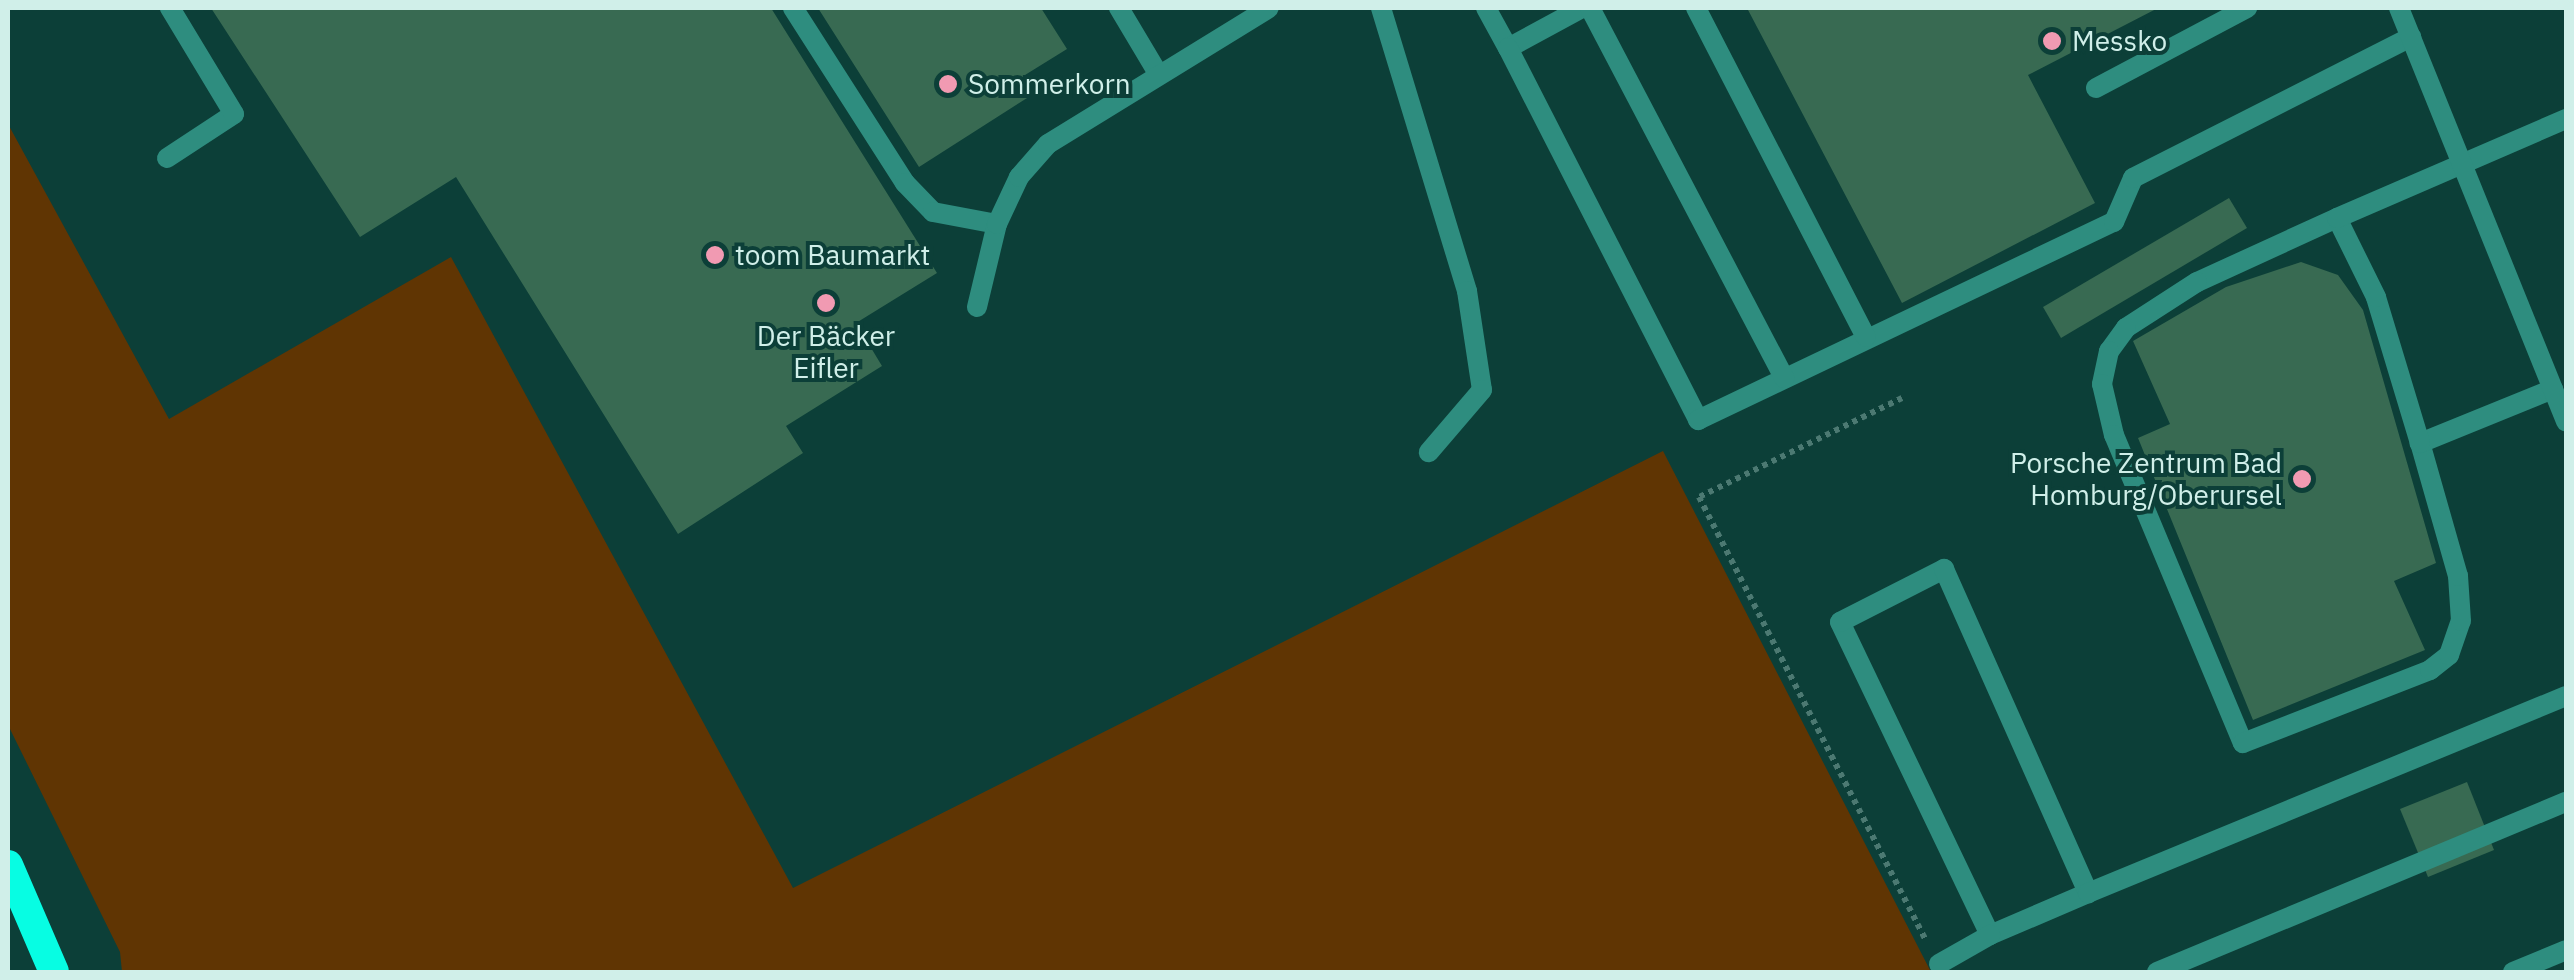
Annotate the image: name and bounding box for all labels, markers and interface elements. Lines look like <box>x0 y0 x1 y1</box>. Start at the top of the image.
place label: Messko <box>2072 24 2167 58</box>
marker: Messko <box>2041 30 2063 52</box>
place label: Sommerkorn <box>968 67 1131 101</box>
marker: Sommerkorn <box>937 73 959 95</box>
place label: toom Baumarkt <box>735 238 930 272</box>
marker: toom Baumarkt <box>704 244 726 266</box>
marker: Der Bäcker Eifler <box>815 292 837 314</box>
place label: Der Bäcker Eifler <box>757 319 895 385</box>
place label: Porsche Zentrum Bad Homburg/Oberursel <box>2010 446 2282 512</box>
marker: Porsche Zentrum Bad Homburg/Oberursel <box>2291 468 2313 490</box>

